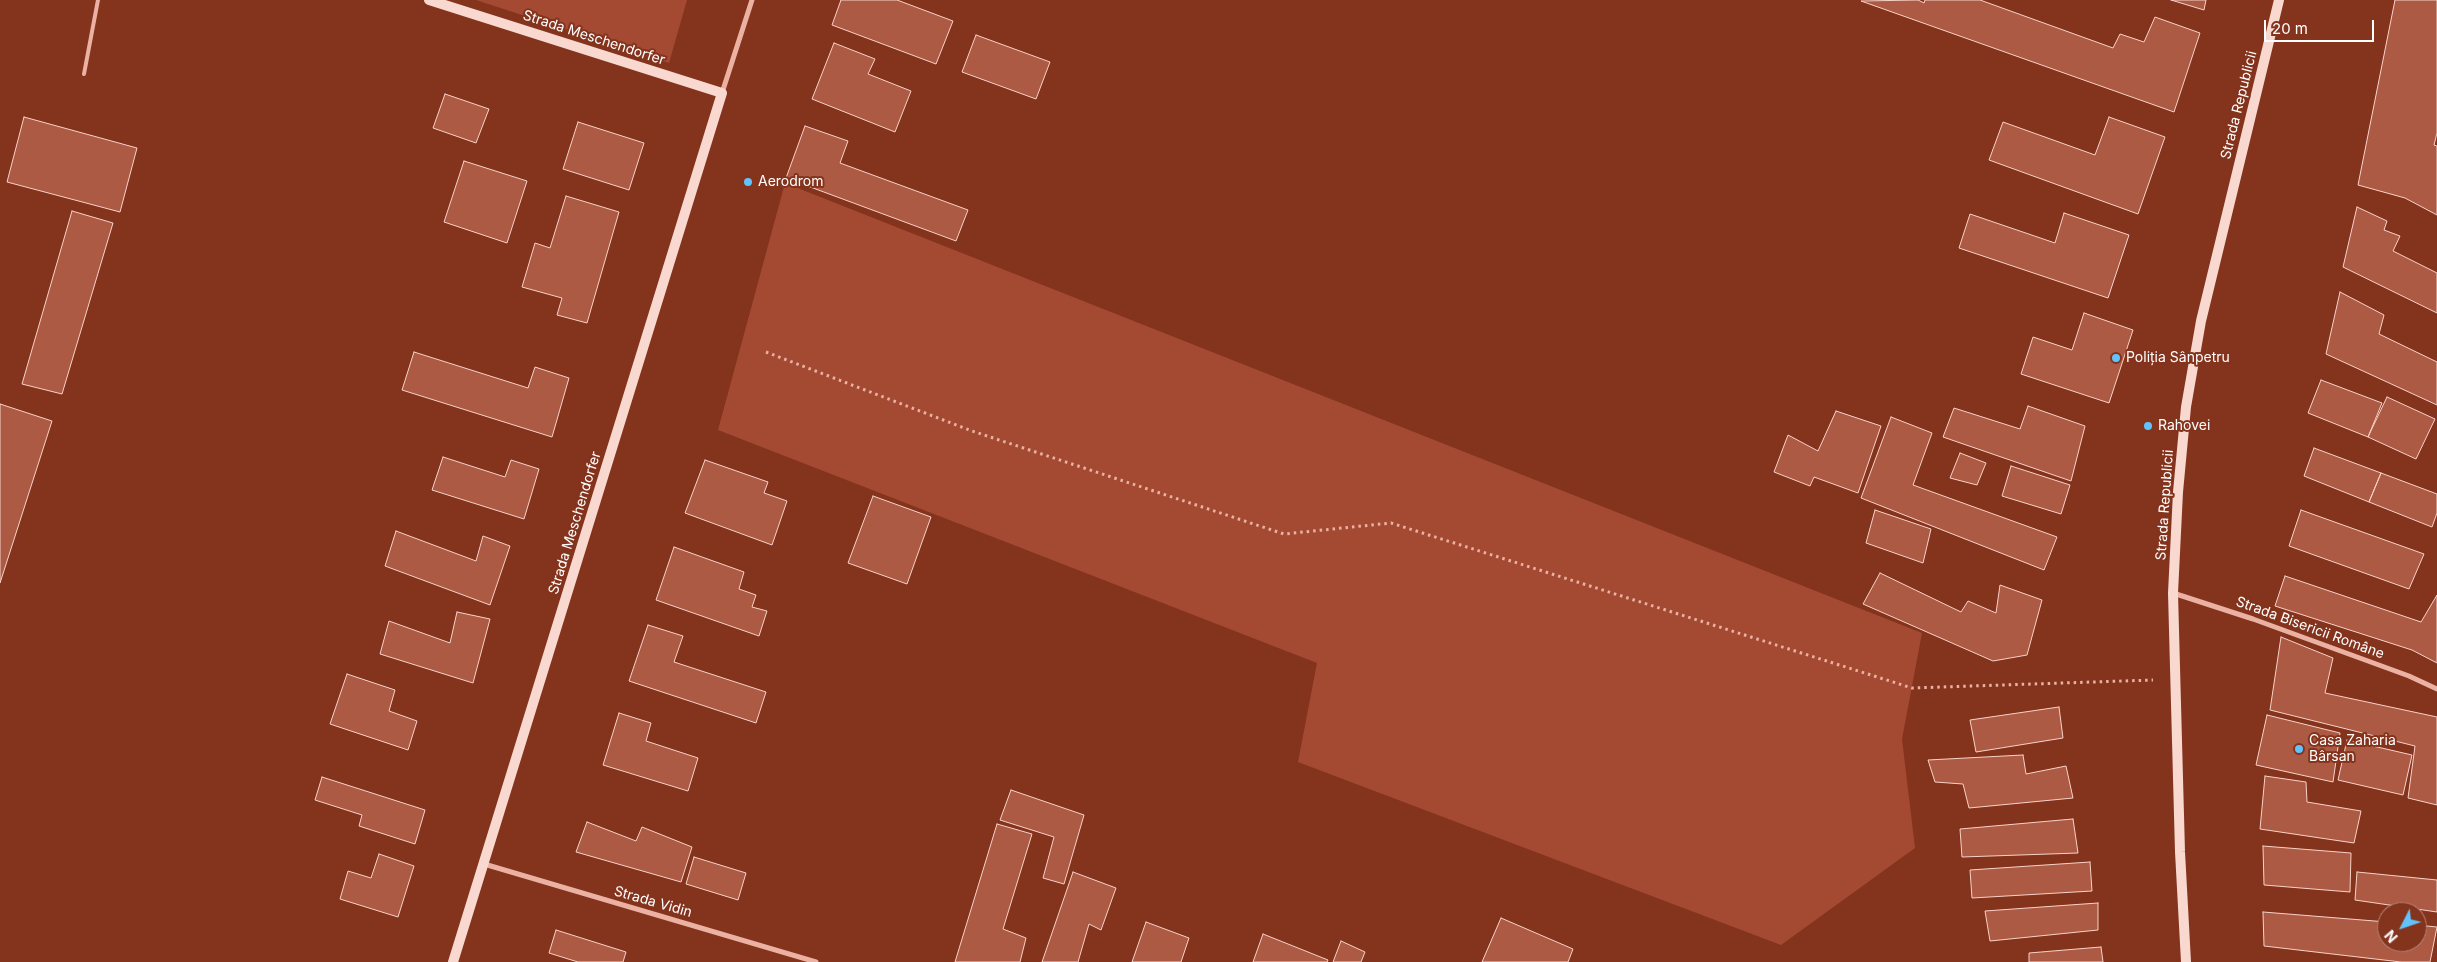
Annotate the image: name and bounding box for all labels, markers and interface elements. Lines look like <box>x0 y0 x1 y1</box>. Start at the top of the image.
street label: Strada Meschendorfer <box>521 7 667 69</box>
scale bar <box>2267 10 2377 42</box>
text: 20 m <box>2272 19 2308 38</box>
street label: Strada Republicii <box>2217 49 2261 161</box>
place label: Aerodrom <box>758 174 824 190</box>
marker: Aerodrom <box>742 176 754 188</box>
place label: Poliția Sânpetru <box>2126 350 2230 366</box>
marker: Poliția Sânpetru <box>2110 352 2122 364</box>
place label: Rahovei <box>2158 418 2210 434</box>
marker: Rahovei <box>2142 420 2154 432</box>
street label: Strada Meschendorfer <box>545 449 605 597</box>
street label: Strada Republicii <box>2153 449 2177 561</box>
street label: Strada Bisericii Române <box>2234 593 2386 663</box>
place label: Casa Zaharia Bârsan <box>2309 733 2396 766</box>
marker: Casa Zaharia Bârsan <box>2293 743 2305 755</box>
street label: Strada Vidin <box>612 883 694 921</box>
north arrow <box>2377 902 2427 952</box>
text: N <box>2381 927 2401 946</box>

